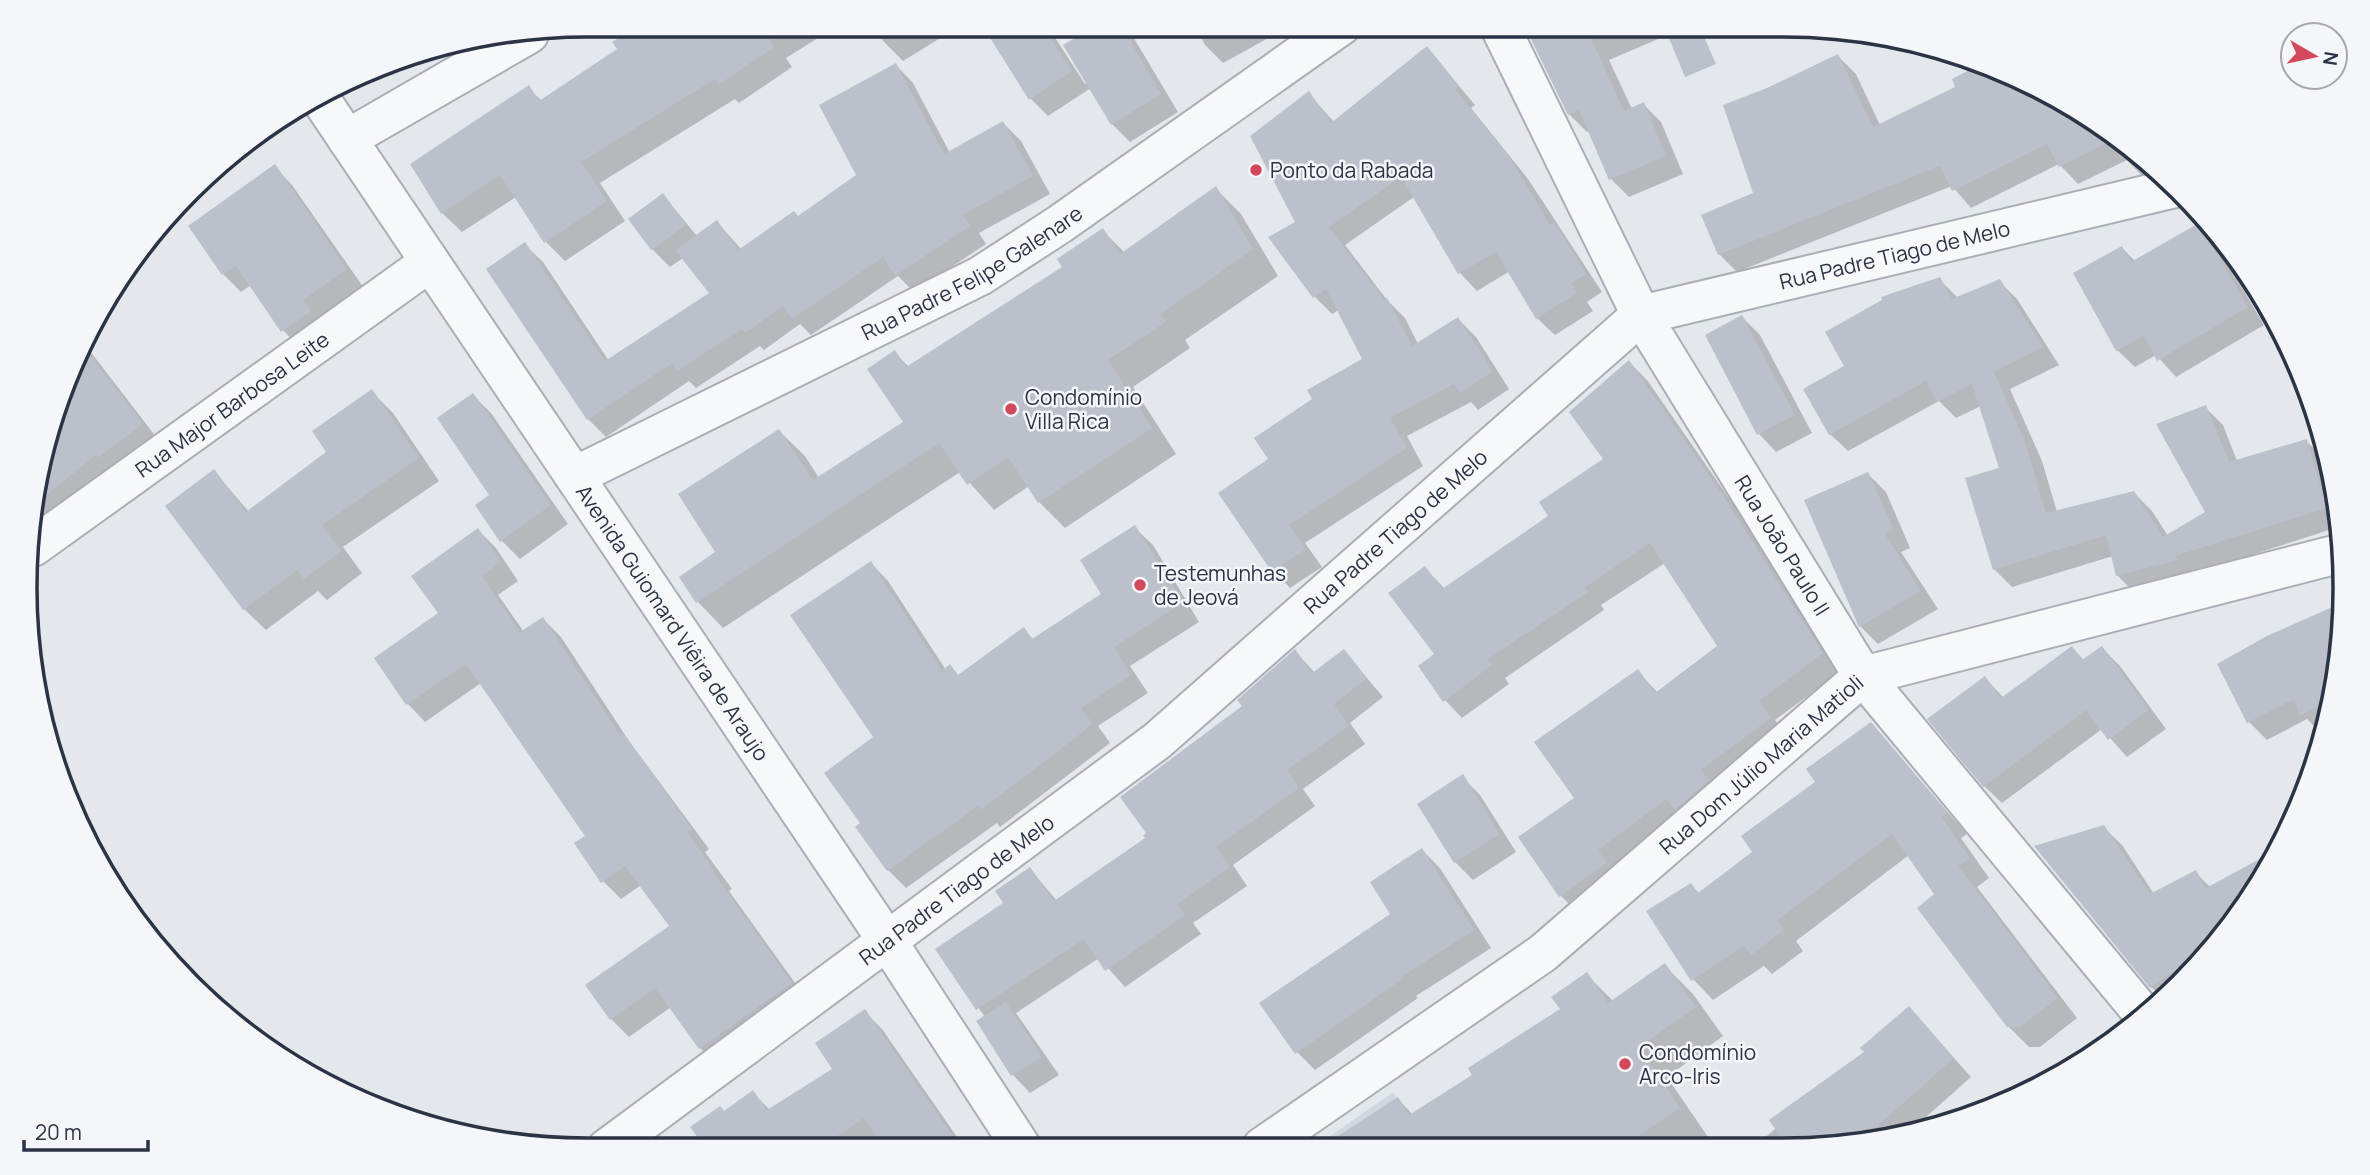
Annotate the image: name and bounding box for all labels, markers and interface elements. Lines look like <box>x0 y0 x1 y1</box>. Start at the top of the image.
north arrow <box>2279 21 2349 91</box>
text: N <box>2317 50 2345 67</box>
place label: Ponto da Rabada <box>1270 156 1434 184</box>
marker: Ponto da Rabada <box>1248 162 1264 178</box>
street label: Rua Padre Felipe Galenare <box>857 199 1088 346</box>
street label: Rua Padre Tiago de Melo <box>1776 214 2013 296</box>
street label: Rua Major Barbosa Leite <box>129 325 335 483</box>
place label: Condomínio Villa Rica <box>1025 383 1142 435</box>
marker: Condomínio Villa Rica <box>1003 401 1019 417</box>
street label: Rua Padre Tiago de Melo <box>1297 443 1493 620</box>
street label: Rua João Paulo II <box>1729 470 1836 620</box>
street label: Avenida Guiomard Viêira de Araujo <box>570 479 776 766</box>
place label: Testemunhas de Jeová <box>1154 559 1286 611</box>
marker: Testemunhas de Jeová <box>1132 577 1148 593</box>
street label: Rua Dom Júlio Maria Matioli <box>1653 668 1869 860</box>
street label: Rua Padre Tiago de Melo <box>853 808 1060 971</box>
place label: Condomínio Arco-Iris <box>1639 1038 1756 1090</box>
marker: Condomínio Arco-Iris <box>1617 1056 1633 1072</box>
scale bar <box>24 1108 149 1152</box>
text: 20 m <box>35 1118 82 1146</box>

